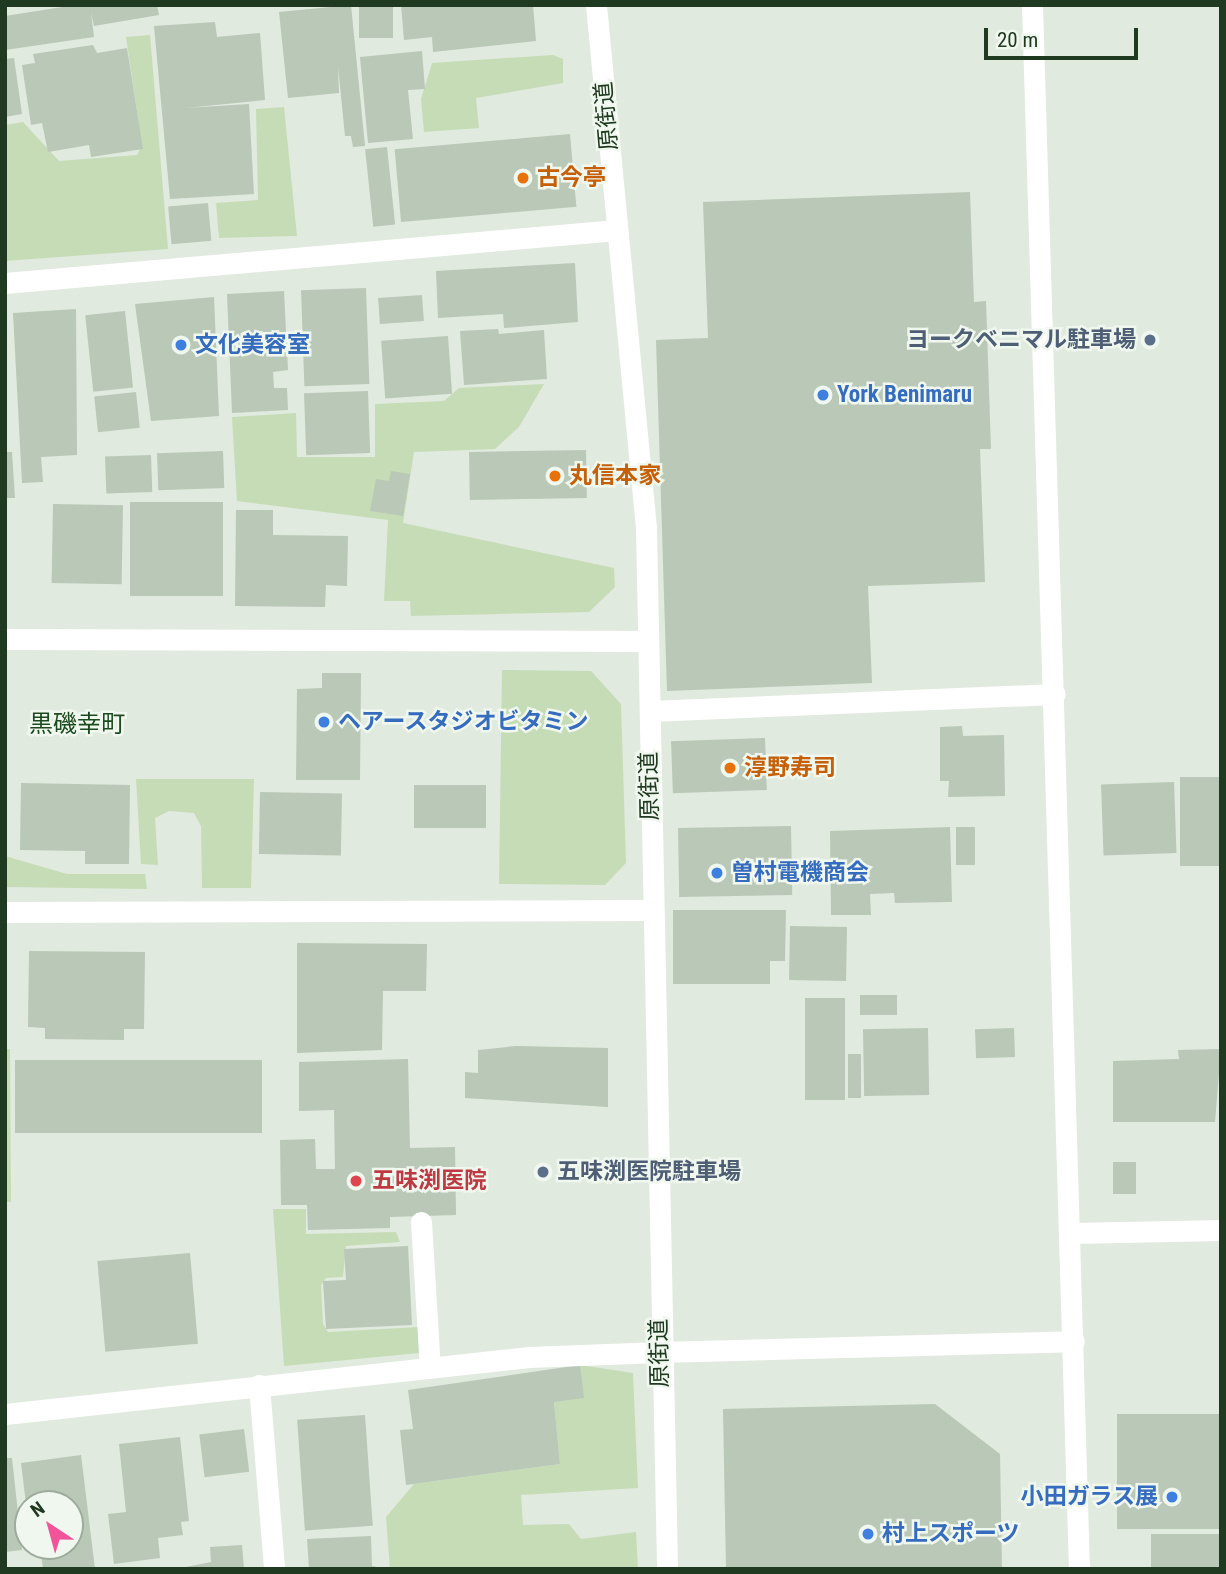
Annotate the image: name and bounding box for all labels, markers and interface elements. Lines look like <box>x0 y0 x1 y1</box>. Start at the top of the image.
scale bar <box>988 14 1142 58</box>
text: 20 m <box>997 28 1038 52</box>
street label: 原街道 <box>590 80 624 152</box>
place label: 古今亭 <box>537 164 606 192</box>
marker: 古今亭 <box>515 170 531 186</box>
place label: ヨークベニマル駐車場 <box>906 326 1136 354</box>
place label: 文化美容室 <box>195 331 310 359</box>
marker: ヨークベニマル駐車場 <box>1142 332 1158 348</box>
marker: 文化美容室 <box>173 337 189 353</box>
place label: York Benimaru <box>837 381 972 409</box>
marker: York Benimaru <box>815 387 831 403</box>
place label: 丸信本家 <box>569 462 661 490</box>
marker: 丸信本家 <box>547 468 563 484</box>
place label: ヘアースタジオビタミン <box>338 708 590 736</box>
district label: 黒磯幸町 <box>29 711 125 739</box>
marker: ヘアースタジオビタミン <box>316 714 332 730</box>
street label: 原街道 <box>636 751 664 821</box>
place label: 淳野寿司 <box>744 754 836 782</box>
marker: 淳野寿司 <box>722 760 738 776</box>
place label: 曽村電機商会 <box>731 859 869 887</box>
marker: 曽村電機商会 <box>709 865 725 881</box>
place label: 五味渕医院駐車場 <box>557 1158 741 1186</box>
marker: 五味渕医院駐車場 <box>535 1164 551 1180</box>
place label: 五味渕医院 <box>372 1167 487 1195</box>
marker: 五味渕医院 <box>346 1171 366 1191</box>
street label: 原街道 <box>646 1318 674 1388</box>
place label: 小田ガラス展 <box>1020 1483 1158 1511</box>
marker: 小田ガラス展 <box>1164 1489 1180 1505</box>
north arrow <box>14 1490 84 1560</box>
text: N <box>26 1497 49 1522</box>
place label: 村上スポーツ <box>882 1520 1020 1548</box>
marker: 村上スポーツ <box>860 1526 876 1542</box>

